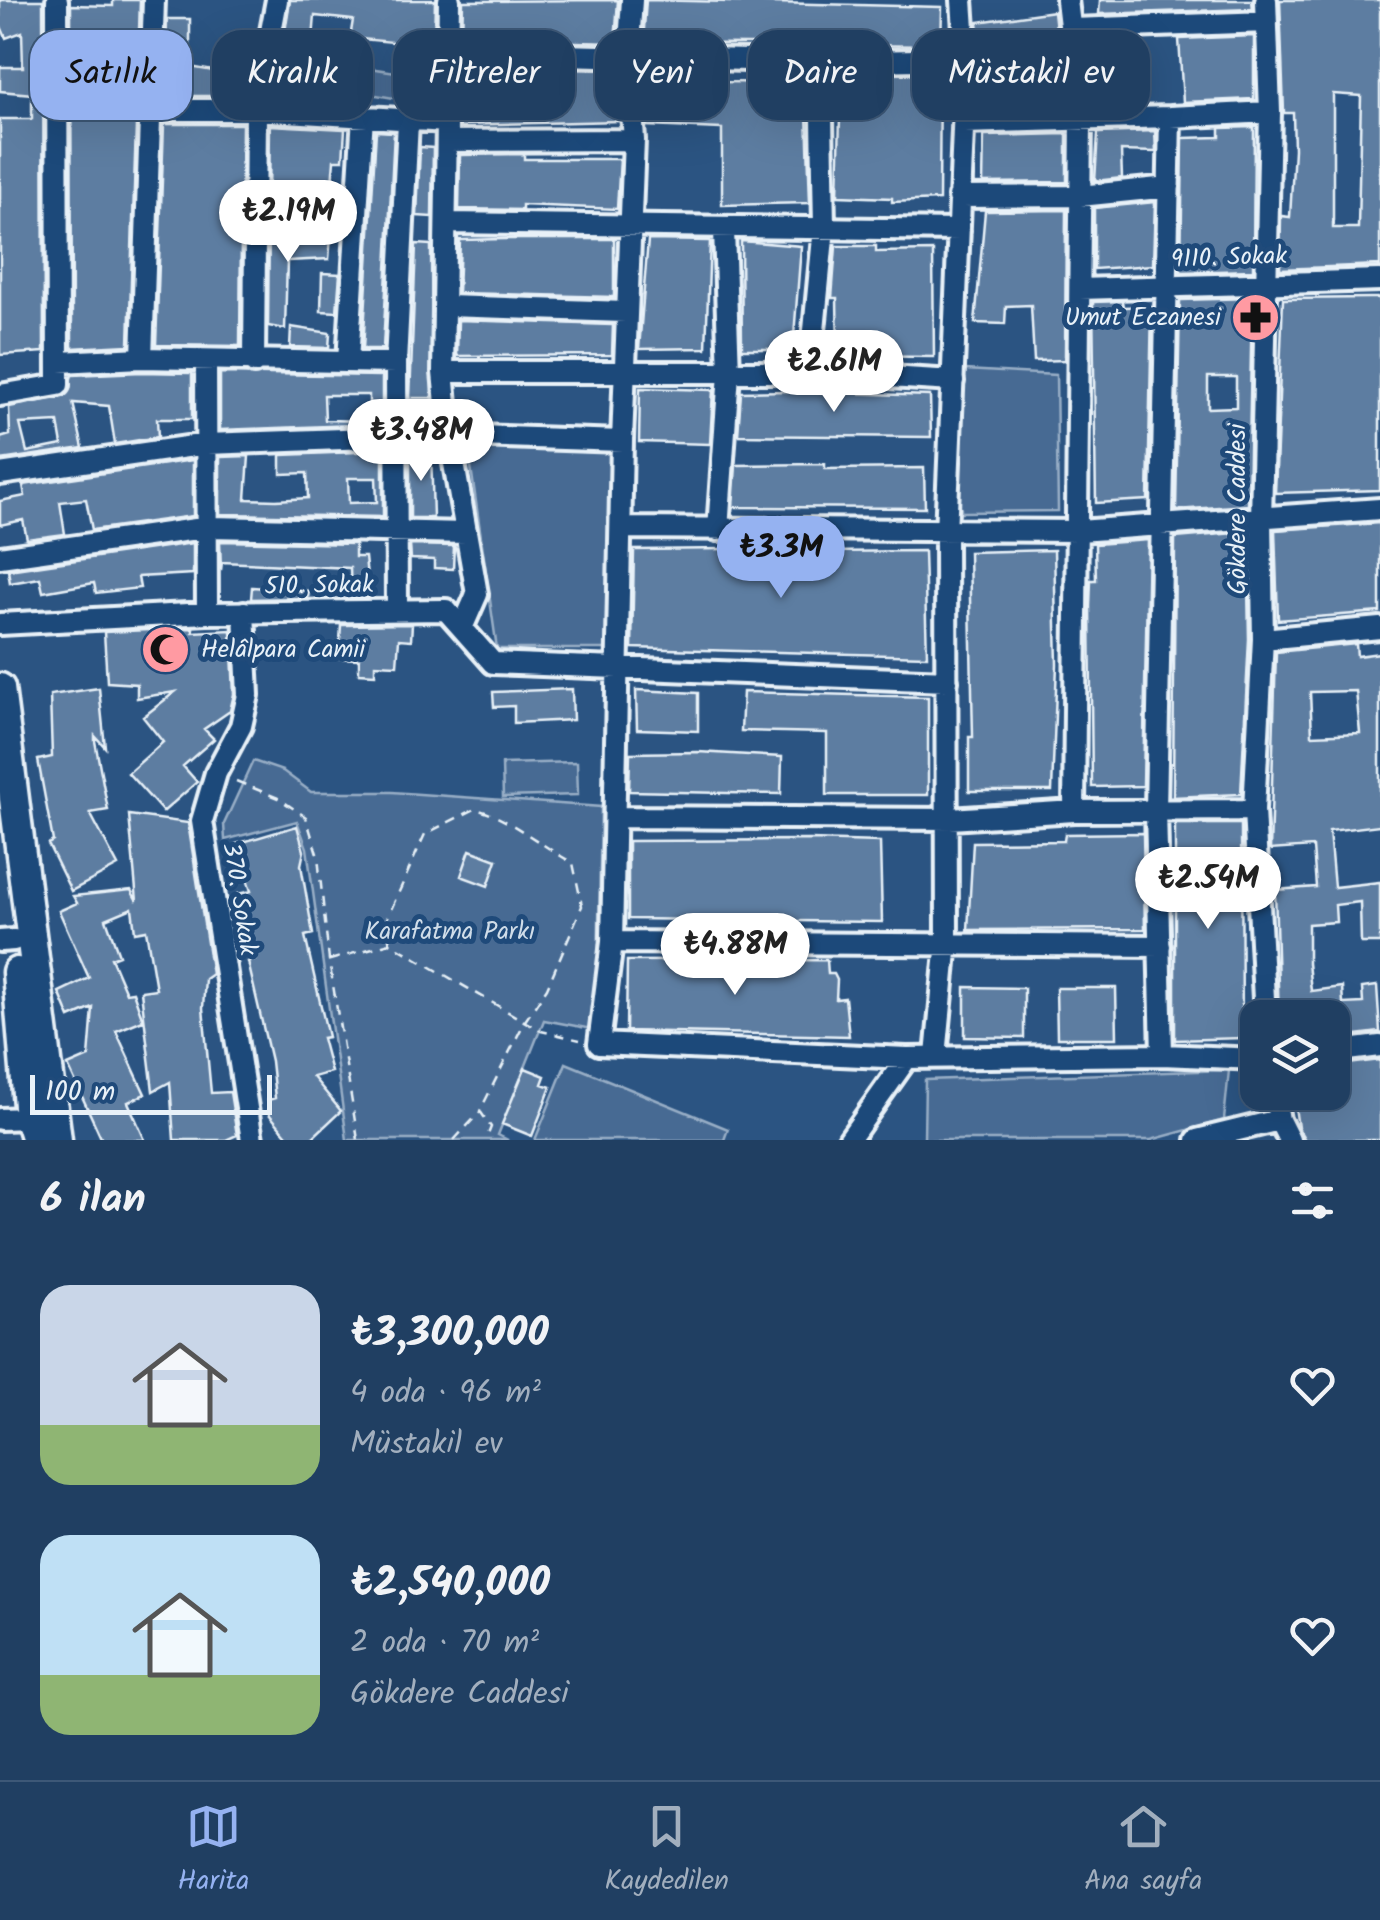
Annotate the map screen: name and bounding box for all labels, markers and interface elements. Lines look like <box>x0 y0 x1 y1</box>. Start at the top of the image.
chip: Satılık <box>30 30 192 120</box>
chip: Kiralık <box>212 30 373 120</box>
chip: Filtreler <box>393 30 575 120</box>
chip: Yeni <box>595 30 728 120</box>
chip: Daire <box>748 30 892 120</box>
chip: Müstakil ev <box>912 30 1150 120</box>
pin: ₺2.19M <box>207 180 369 265</box>
text: ₺2.19M <box>241 187 335 238</box>
street label: 9110. Sokak <box>1170 236 1288 280</box>
pharmacy icon: Umut Eczanesi <box>1230 292 1282 344</box>
place label: Umut Eczanesi <box>1065 298 1222 338</box>
pin: ₺2.61M <box>753 330 915 415</box>
text: ₺2.61M <box>786 337 882 388</box>
pin: ₺3.48M <box>340 399 502 484</box>
text: ₺3.48M <box>369 406 473 457</box>
street label: Gökdere Caddesi <box>1218 422 1258 595</box>
pin: ₺3.3M <box>711 516 851 601</box>
text: ₺3.3M <box>739 523 823 574</box>
street label: 510. Sokak <box>264 565 374 607</box>
mosque icon: Helâlpara Camii <box>140 624 192 676</box>
place label: Helâlpara Camii <box>201 630 366 670</box>
street label: 370. Sokak <box>210 840 268 959</box>
pin: ₺2.54M <box>1127 847 1289 932</box>
text: ₺2.54M <box>1157 854 1259 905</box>
park label: Karafatma Parkı <box>365 912 535 952</box>
pin: ₺4.88M <box>654 913 816 998</box>
text: ₺4.88M <box>683 920 787 971</box>
map controls <box>1240 1000 1350 1110</box>
button: layers <box>1240 1000 1350 1110</box>
scale bar <box>30 1070 272 1114</box>
text: 100 m <box>45 1070 115 1115</box>
text: 6 ilan <box>40 1167 146 1234</box>
icon: filters <box>1285 1173 1340 1228</box>
text: ₺3,300,000 <box>350 1301 549 1368</box>
icon: home <box>120 1325 240 1445</box>
icon: heart <box>1285 1358 1340 1413</box>
text: 4 oda · 96 m² <box>350 1368 541 1419</box>
text: Müstakil ev <box>350 1419 503 1470</box>
text: ₺2,540,000 <box>350 1551 550 1618</box>
icon: home <box>120 1575 240 1695</box>
icon: heart <box>1285 1608 1340 1663</box>
text: 2 oda · 70 m² <box>350 1618 539 1669</box>
text: Gökdere Caddesi <box>350 1669 569 1720</box>
tab: Harita <box>178 1799 249 1904</box>
tab: Kaydedilen <box>605 1799 729 1904</box>
tab: Ana sayfa <box>1084 1799 1202 1904</box>

